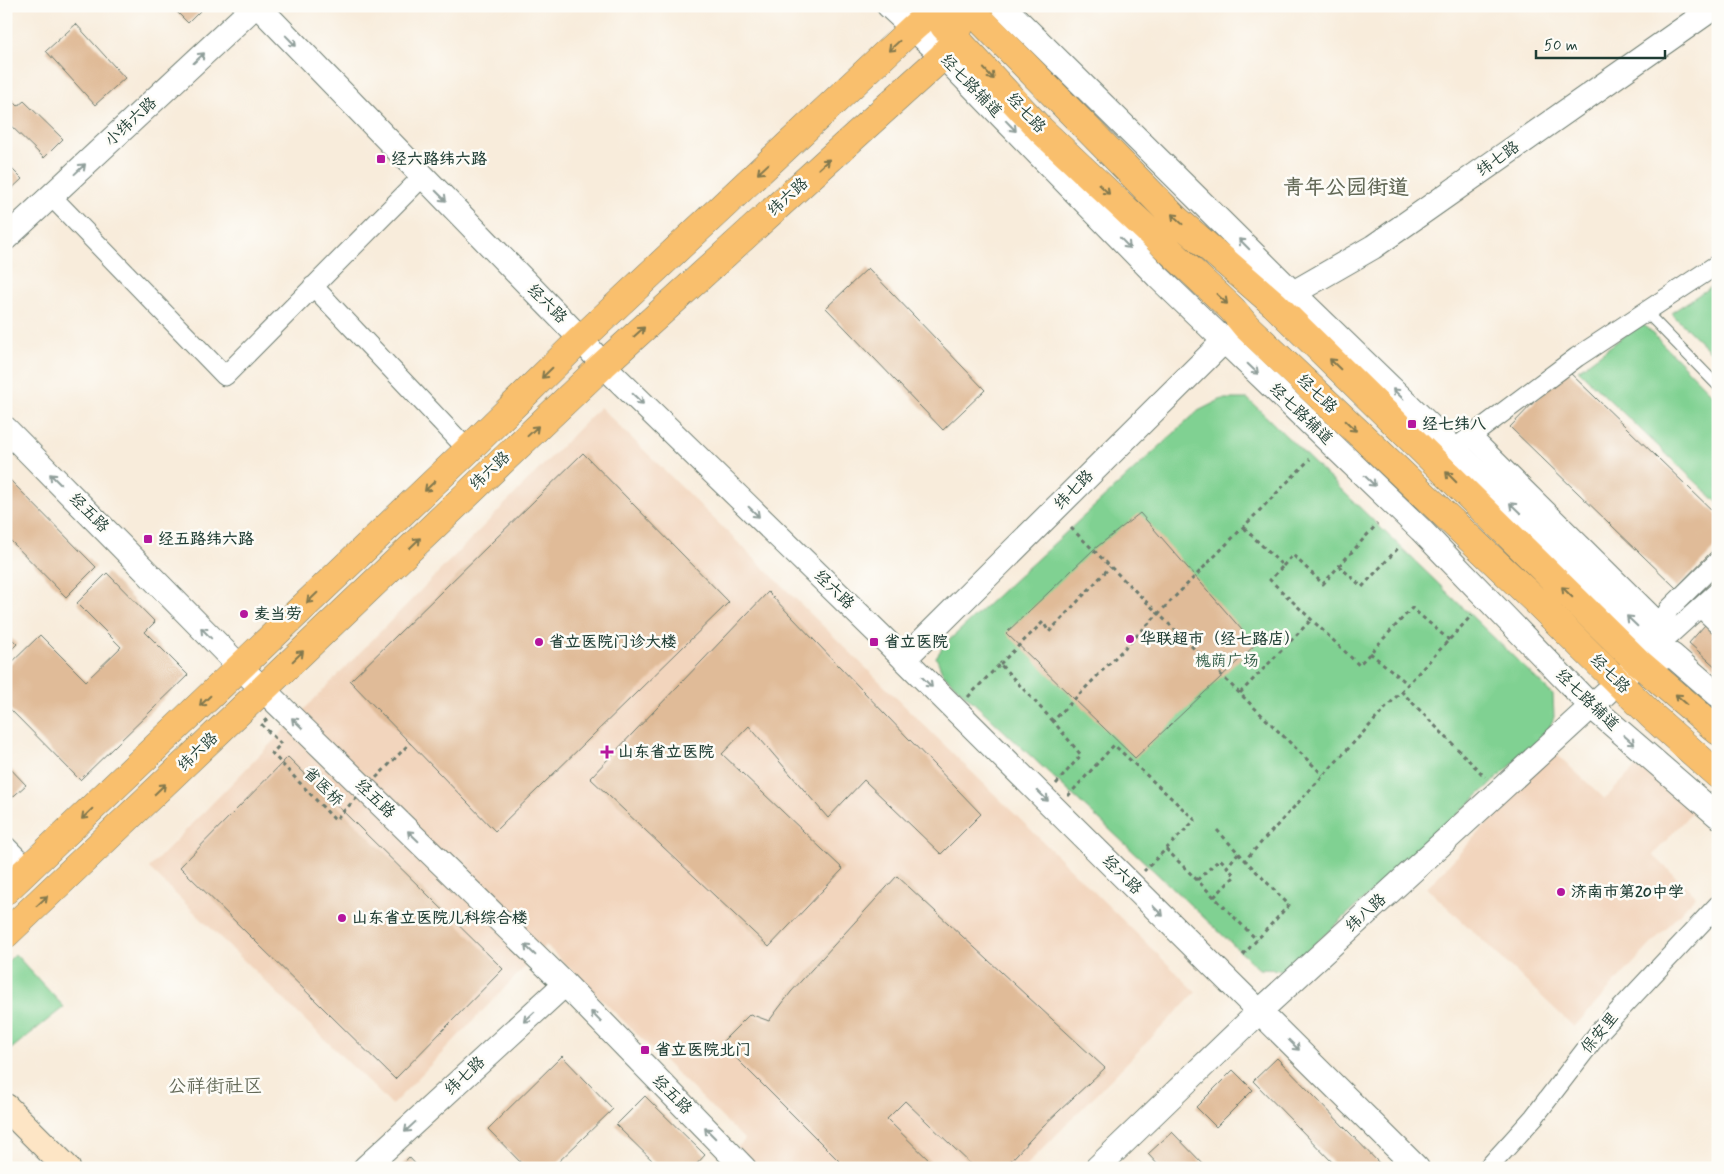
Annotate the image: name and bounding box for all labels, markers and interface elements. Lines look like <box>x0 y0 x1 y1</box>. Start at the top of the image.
scale bar <box>1536 28 1665 60</box>
one-way arrow <box>285 35 297 47</box>
text: 50 m <box>1544 36 1578 56</box>
one-way arrow <box>888 40 901 52</box>
street label: 经七路辅道 <box>936 50 1006 122</box>
one-way arrow <box>193 52 206 64</box>
one-way arrow <box>983 67 995 80</box>
street label: 经七路 <box>1002 88 1050 138</box>
street label: 小纬六路 <box>100 92 162 152</box>
one-way arrow <box>1005 120 1017 133</box>
street label: 纬七路 <box>1472 137 1524 181</box>
place label: 经六路纬六路 <box>391 149 487 170</box>
marker: 经六路纬六路 <box>375 153 387 165</box>
one-way arrow <box>818 158 831 170</box>
one-way arrow <box>74 163 87 175</box>
one-way arrow <box>756 163 769 175</box>
street label: 纬六路 <box>763 173 813 221</box>
district label: 青年公园街道 <box>1283 174 1409 202</box>
one-way arrow <box>1097 183 1110 194</box>
one-way arrow <box>435 190 447 202</box>
one-way arrow <box>1170 213 1183 225</box>
one-way arrow <box>1118 236 1130 248</box>
one-way arrow <box>1238 238 1250 250</box>
street label: 经六路 <box>523 280 571 328</box>
one-way arrow <box>1216 294 1229 305</box>
one-way arrow <box>633 326 646 338</box>
one-way arrow <box>1329 358 1342 370</box>
one-way arrow <box>1247 363 1260 375</box>
one-way arrow <box>540 367 553 379</box>
street label: 经七路 <box>1292 370 1342 418</box>
street label: 经七路辅道 <box>1265 379 1337 449</box>
one-way arrow <box>1392 388 1404 401</box>
one-way arrow <box>632 393 644 405</box>
place label: 经七纬八 <box>1422 414 1486 435</box>
marker: 经七纬八 <box>1406 418 1418 430</box>
one-way arrow <box>1344 419 1356 431</box>
one-way arrow <box>526 425 539 437</box>
street label: 纬六路 <box>465 447 515 495</box>
street label: 纬七路 <box>1050 466 1098 514</box>
one-way arrow <box>1446 472 1458 484</box>
one-way arrow <box>49 473 61 485</box>
one-way arrow <box>1364 475 1377 487</box>
one-way arrow <box>424 480 436 492</box>
street label: 经五路 <box>65 489 113 537</box>
one-way arrow <box>1509 502 1521 514</box>
one-way arrow <box>748 506 760 518</box>
place label: 经五路纬六路 <box>158 529 254 550</box>
marker: 经五路纬六路 <box>142 533 154 545</box>
one-way arrow <box>409 537 421 549</box>
street label: 经六路 <box>809 566 859 614</box>
one-way arrow <box>1561 586 1573 598</box>
one-way arrow <box>306 592 318 604</box>
place label: 麦当劳 <box>254 604 302 625</box>
marker: 麦当劳 <box>238 608 250 620</box>
one-way arrow <box>1626 615 1638 627</box>
one-way arrow <box>200 626 212 639</box>
place label: 华联超市（经七路店） <box>1140 629 1300 650</box>
place label: 省立医院门诊大楼 <box>549 632 677 653</box>
place label: 省立医院 <box>884 632 948 653</box>
marker: 华联超市（经七路店） <box>1124 633 1136 645</box>
marker: 省立医院门诊大楼 <box>533 636 545 648</box>
marker: 省立医院 <box>868 636 880 648</box>
one-way arrow <box>292 650 304 662</box>
street label: 经七路 <box>1586 650 1634 698</box>
park label: 槐荫广场 <box>1195 651 1259 672</box>
street label: 经七路辅道 <box>1551 665 1623 735</box>
one-way arrow <box>921 676 934 688</box>
one-way arrow <box>1675 694 1688 705</box>
one-way arrow <box>198 695 211 707</box>
one-way arrow <box>291 717 303 729</box>
street label: 纬六路 <box>173 728 223 776</box>
one-way arrow <box>1622 734 1635 745</box>
place label: 山东省立医院 <box>618 742 714 763</box>
marker: 山东省立医院 <box>600 745 614 759</box>
street label: 省医桥 <box>299 763 347 811</box>
street label: 经五路 <box>350 775 400 823</box>
one-way arrow <box>153 783 166 795</box>
one-way arrow <box>1037 790 1049 803</box>
one-way arrow <box>81 808 94 820</box>
one-way arrow <box>408 831 420 843</box>
street label: 经六路 <box>1098 851 1146 899</box>
place label: 济南市第20中学 <box>1571 882 1684 903</box>
marker: 济南市第20中学 <box>1555 886 1567 898</box>
street label: 纬八路 <box>1341 889 1391 937</box>
one-way arrow <box>36 895 49 907</box>
one-way arrow <box>1152 905 1165 917</box>
place label: 山东省立医院儿科综合楼 <box>352 908 528 929</box>
marker: 山东省立医院儿科综合楼 <box>336 912 348 924</box>
one-way arrow <box>524 944 536 956</box>
street label: 保安里 <box>1577 1008 1623 1058</box>
one-way arrow <box>523 1011 535 1023</box>
one-way arrow <box>590 1011 602 1023</box>
one-way arrow <box>1288 1039 1300 1052</box>
place label: 省立医院北门 <box>655 1040 751 1061</box>
marker: 省立医院北门 <box>639 1044 651 1056</box>
street label: 纬七路 <box>440 1052 490 1100</box>
street label: 经五路 <box>648 1071 696 1119</box>
district label: 公祥街社区 <box>167 1074 263 1099</box>
one-way arrow <box>403 1121 416 1133</box>
one-way arrow <box>704 1127 716 1139</box>

